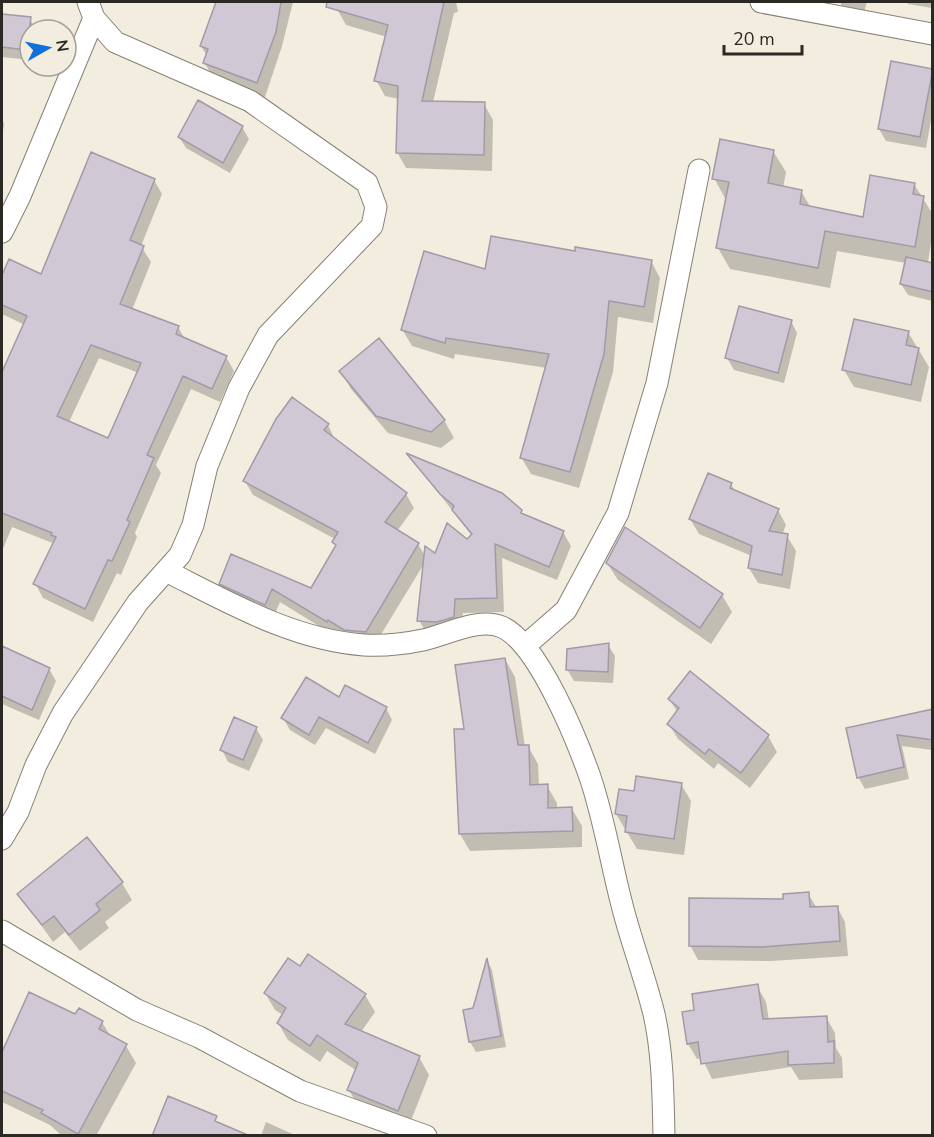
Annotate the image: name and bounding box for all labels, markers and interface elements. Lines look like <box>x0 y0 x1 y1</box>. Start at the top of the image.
north arrow <box>18 18 78 78</box>
scale bar <box>724 18 802 56</box>
text: 20 m <box>733 27 775 51</box>
text: N <box>50 38 74 53</box>

